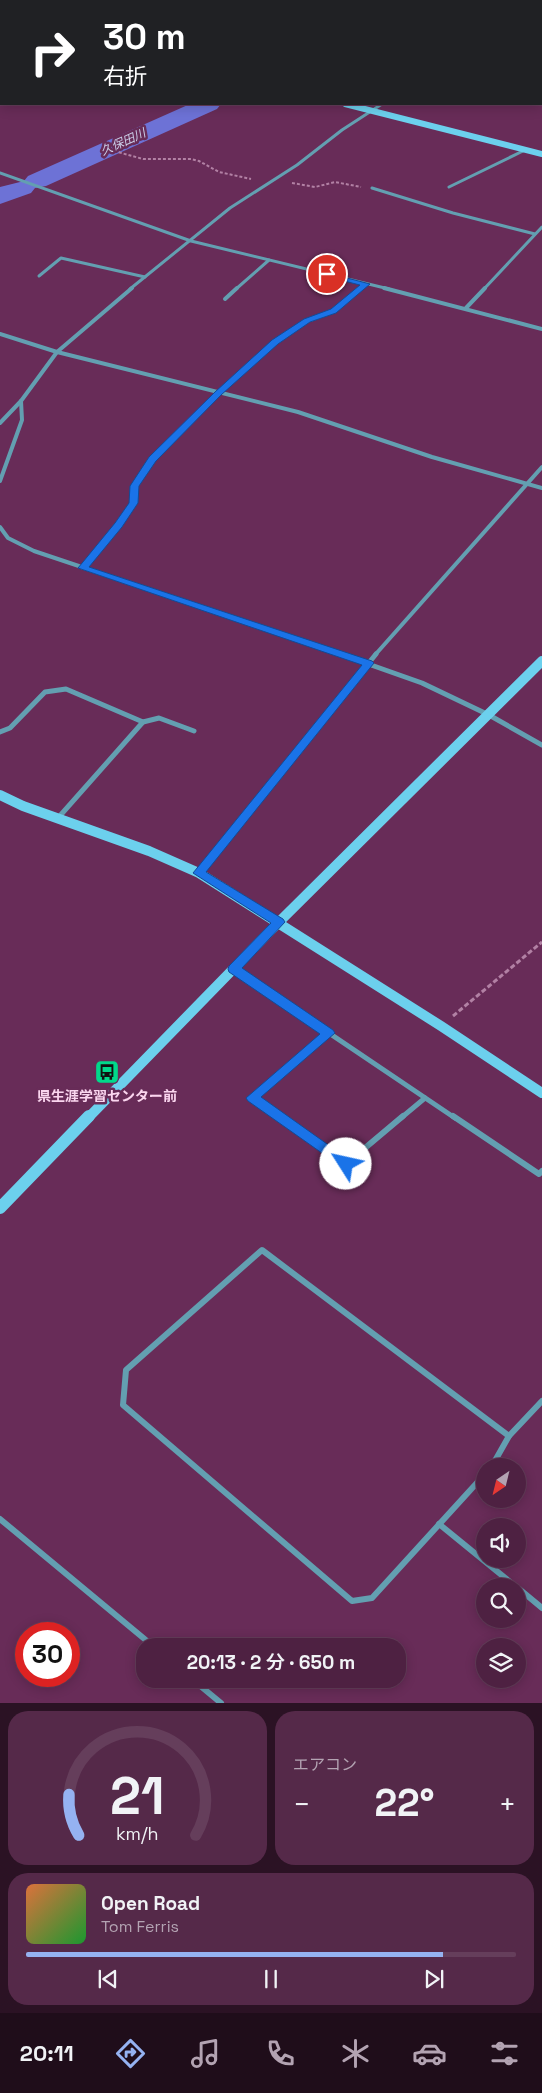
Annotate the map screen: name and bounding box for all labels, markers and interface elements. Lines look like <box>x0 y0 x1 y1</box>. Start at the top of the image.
text: 30 m <box>103 15 186 59</box>
icon: right <box>20 20 85 85</box>
text: 右折 <box>103 62 147 90</box>
water label: 久保田川 <box>98 124 150 159</box>
pin <box>306 253 348 295</box>
icon: arrive <box>313 260 341 288</box>
bus stop icon: 県生涯学習センター前 <box>94 1059 120 1085</box>
place label: 県生涯学習センター前 <box>37 1087 177 1105</box>
position arrow <box>319 1137 371 1189</box>
north arrow <box>476 1458 526 1508</box>
map controls <box>476 1458 526 1688</box>
button: sound <box>476 1518 526 1568</box>
button: search <box>476 1578 526 1628</box>
speed limit sign: 30 <box>15 1622 80 1687</box>
button: layers <box>476 1638 526 1688</box>
text: 20:13 · 2 分 · 650 m <box>187 1650 355 1675</box>
text: エアコン <box>293 1754 357 1775</box>
text: 21 <box>110 1763 165 1829</box>
text: 22° <box>374 1779 435 1827</box>
text: − <box>293 1786 310 1822</box>
text: + <box>499 1786 516 1822</box>
text: km/h <box>116 1822 159 1845</box>
text: Open Road <box>101 1891 200 1916</box>
text: Tom Ferris <box>101 1916 179 1937</box>
icon: previous <box>94 1965 122 1993</box>
icon: pause <box>257 1965 285 1993</box>
icon: next <box>420 1965 448 1993</box>
icon: directions <box>113 2036 148 2071</box>
icon: music <box>188 2036 223 2071</box>
icon: phone <box>263 2036 298 2071</box>
icon: climate <box>338 2036 373 2071</box>
icon: car <box>412 2036 447 2071</box>
icon: filters <box>487 2036 522 2071</box>
text: 20:11 <box>20 2039 74 2067</box>

